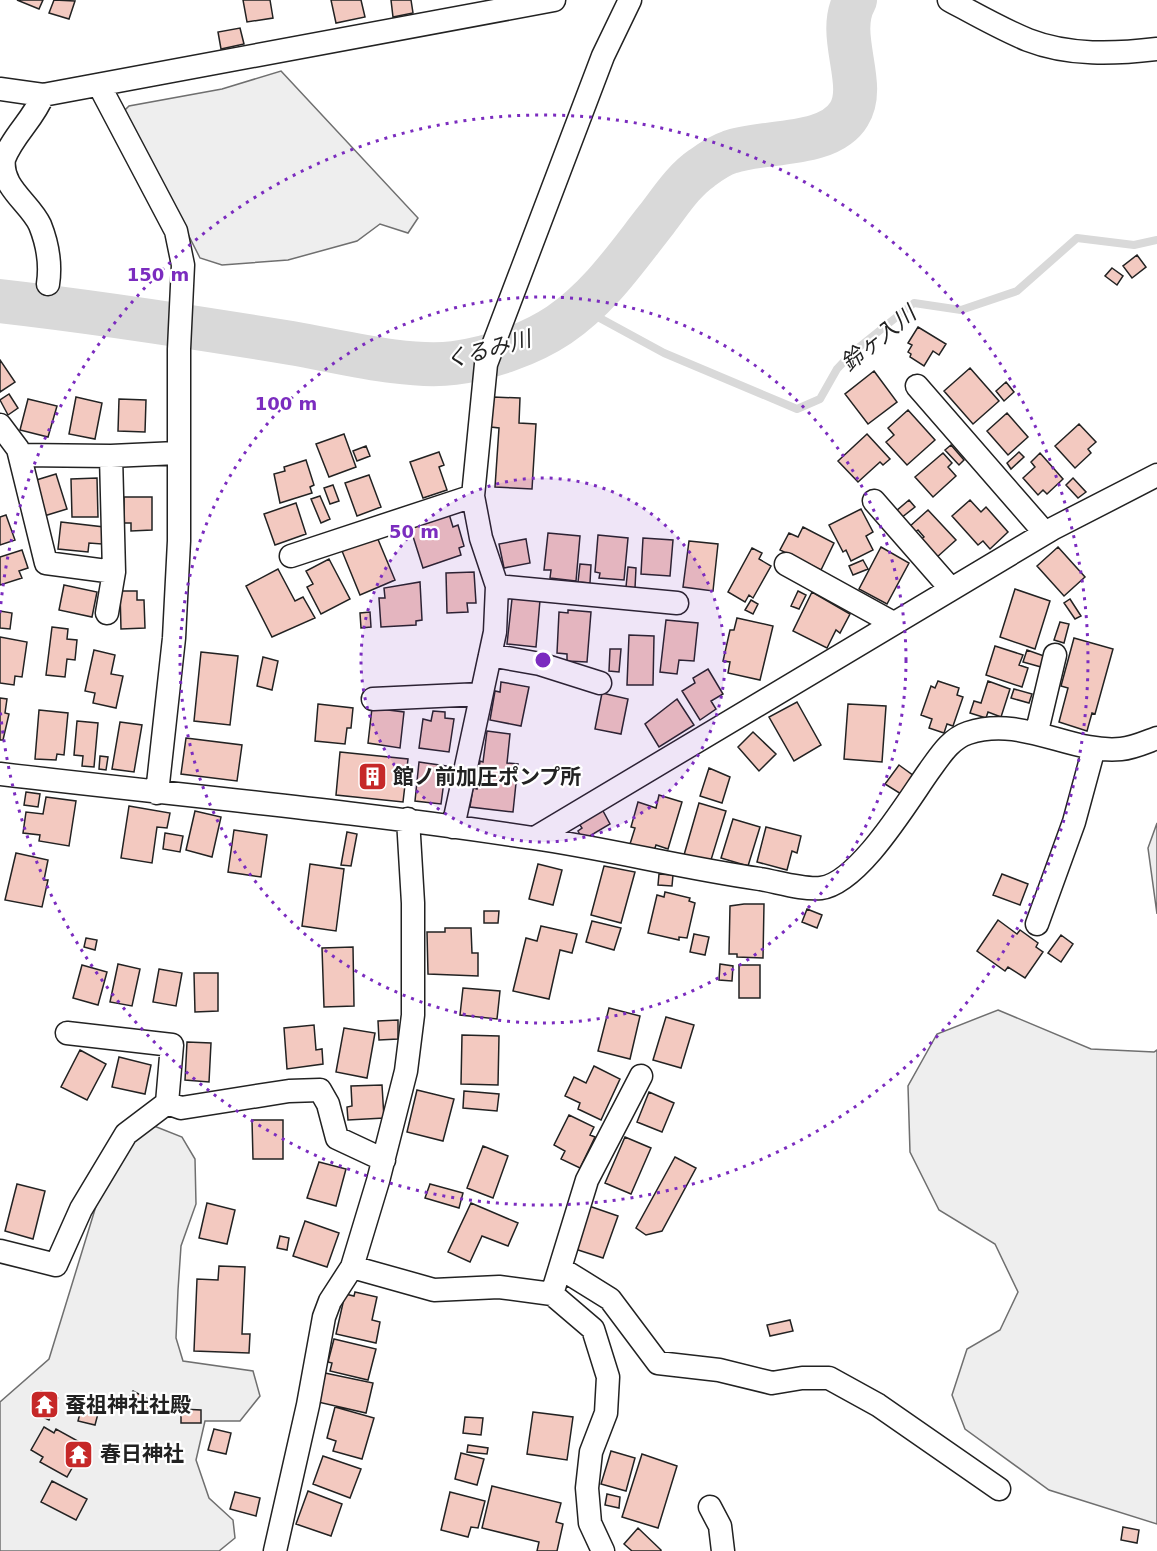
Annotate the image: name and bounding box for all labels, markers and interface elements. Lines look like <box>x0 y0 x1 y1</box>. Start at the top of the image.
text: 150 m <box>127 264 189 285</box>
water label: 鈴ヶ入川 <box>836 300 922 376</box>
water label: くるみ川 <box>443 326 536 373</box>
text: 100 m <box>255 393 317 414</box>
text: 50 m <box>389 521 439 542</box>
centre of rings <box>533 650 553 670</box>
building icon: 館ノ前加圧ポンプ所 <box>356 761 388 793</box>
place label: 館ノ前加圧ポンプ所 <box>393 765 581 789</box>
temple icon: 蚕祖神社社殿 <box>28 1389 60 1421</box>
place label: 蚕祖神社社殿 <box>65 1393 191 1417</box>
temple icon: 春日神社 <box>63 1438 95 1470</box>
place label: 春日神社 <box>100 1442 184 1466</box>

